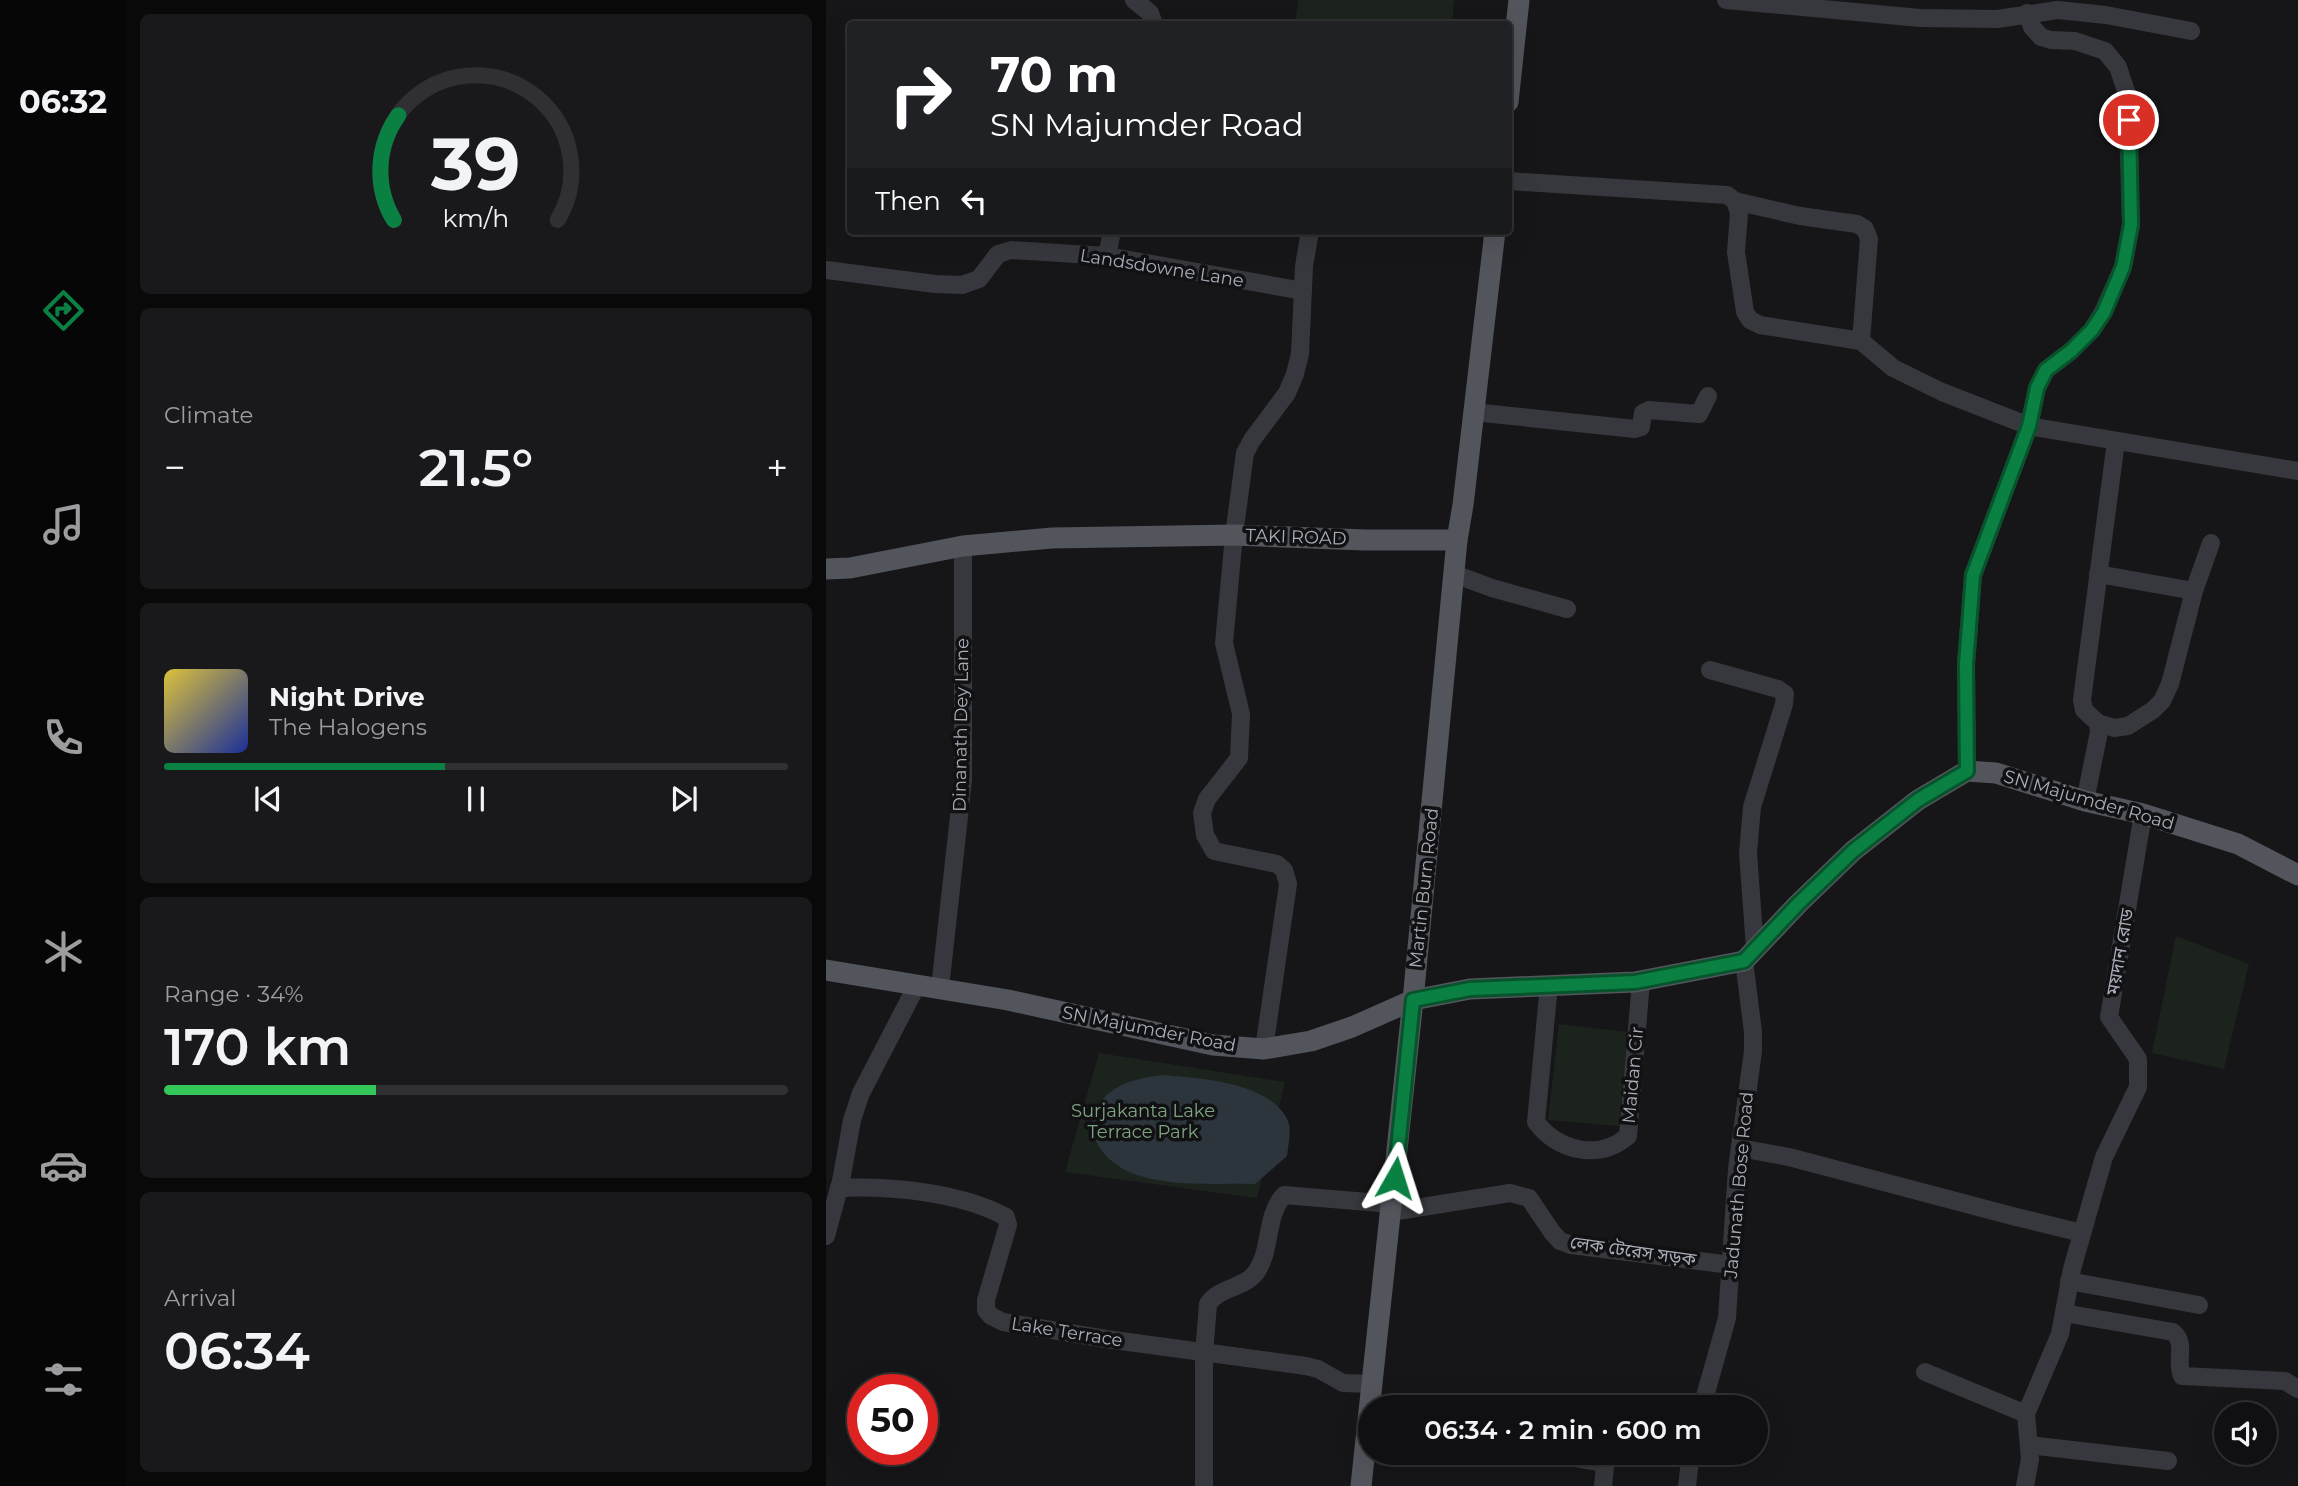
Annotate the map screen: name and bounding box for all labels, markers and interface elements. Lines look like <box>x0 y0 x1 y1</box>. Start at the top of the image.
text: 70 m <box>990 45 1118 104</box>
icon: right <box>875 49 966 140</box>
text: 06:32 <box>19 82 107 121</box>
pin <box>2099 90 2159 150</box>
icon: arrive <box>2110 101 2148 139</box>
text: SN Majumder Road <box>990 105 1304 144</box>
text: 39 <box>430 121 521 209</box>
icon: left <box>955 182 993 220</box>
text: Then <box>875 185 941 217</box>
text: km/h <box>443 203 509 233</box>
street label: Landsdowne Lane <box>1079 244 1246 292</box>
icon: directions <box>39 286 88 335</box>
text: Climate <box>164 401 253 429</box>
text: 21.5° <box>419 436 533 499</box>
text: − <box>164 444 186 491</box>
text: + <box>766 444 788 491</box>
icon: music <box>39 500 88 549</box>
street label: TAKI ROAD <box>1245 524 1347 550</box>
street label: Dinanath Dey Lane <box>948 638 974 812</box>
text: Night Drive <box>269 681 425 713</box>
icon: phone <box>39 713 88 762</box>
text: The Halogens <box>269 713 427 741</box>
street label: SN Majumder Road <box>2001 765 2177 835</box>
icon: previous <box>249 780 287 818</box>
icon: pause <box>457 780 495 818</box>
icon: next <box>665 780 703 818</box>
street label: Martin Burn Road <box>1405 807 1443 969</box>
street label: ময়দান রোড <box>2101 907 2138 998</box>
icon: climate <box>39 927 88 976</box>
text: Range · 34% <box>164 980 304 1008</box>
street label: SN Majumder Road <box>1060 1001 1238 1057</box>
text: 170 km <box>164 1015 351 1078</box>
street label: Maidan Cir <box>1618 1026 1648 1124</box>
street label: Jadunath Bose Road <box>1720 1091 1758 1280</box>
park label: Surjakanta Lake Terrace Park <box>1071 1100 1215 1143</box>
icon: car <box>39 1141 88 1190</box>
position arrow <box>1358 1141 1432 1215</box>
street label: লেক টেরেস সড়ক <box>1569 1231 1698 1271</box>
text: Arrival <box>164 1284 237 1312</box>
street label: Lake Terrace <box>1010 1312 1124 1352</box>
text: 06:34 <box>164 1319 310 1382</box>
icon: filters <box>39 1355 88 1404</box>
speed limit sign: 50 <box>847 1374 938 1465</box>
map controls <box>2214 1402 2277 1465</box>
button: sound <box>2214 1402 2277 1465</box>
text: 06:34 · 2 min · 600 m <box>1424 1414 1702 1446</box>

